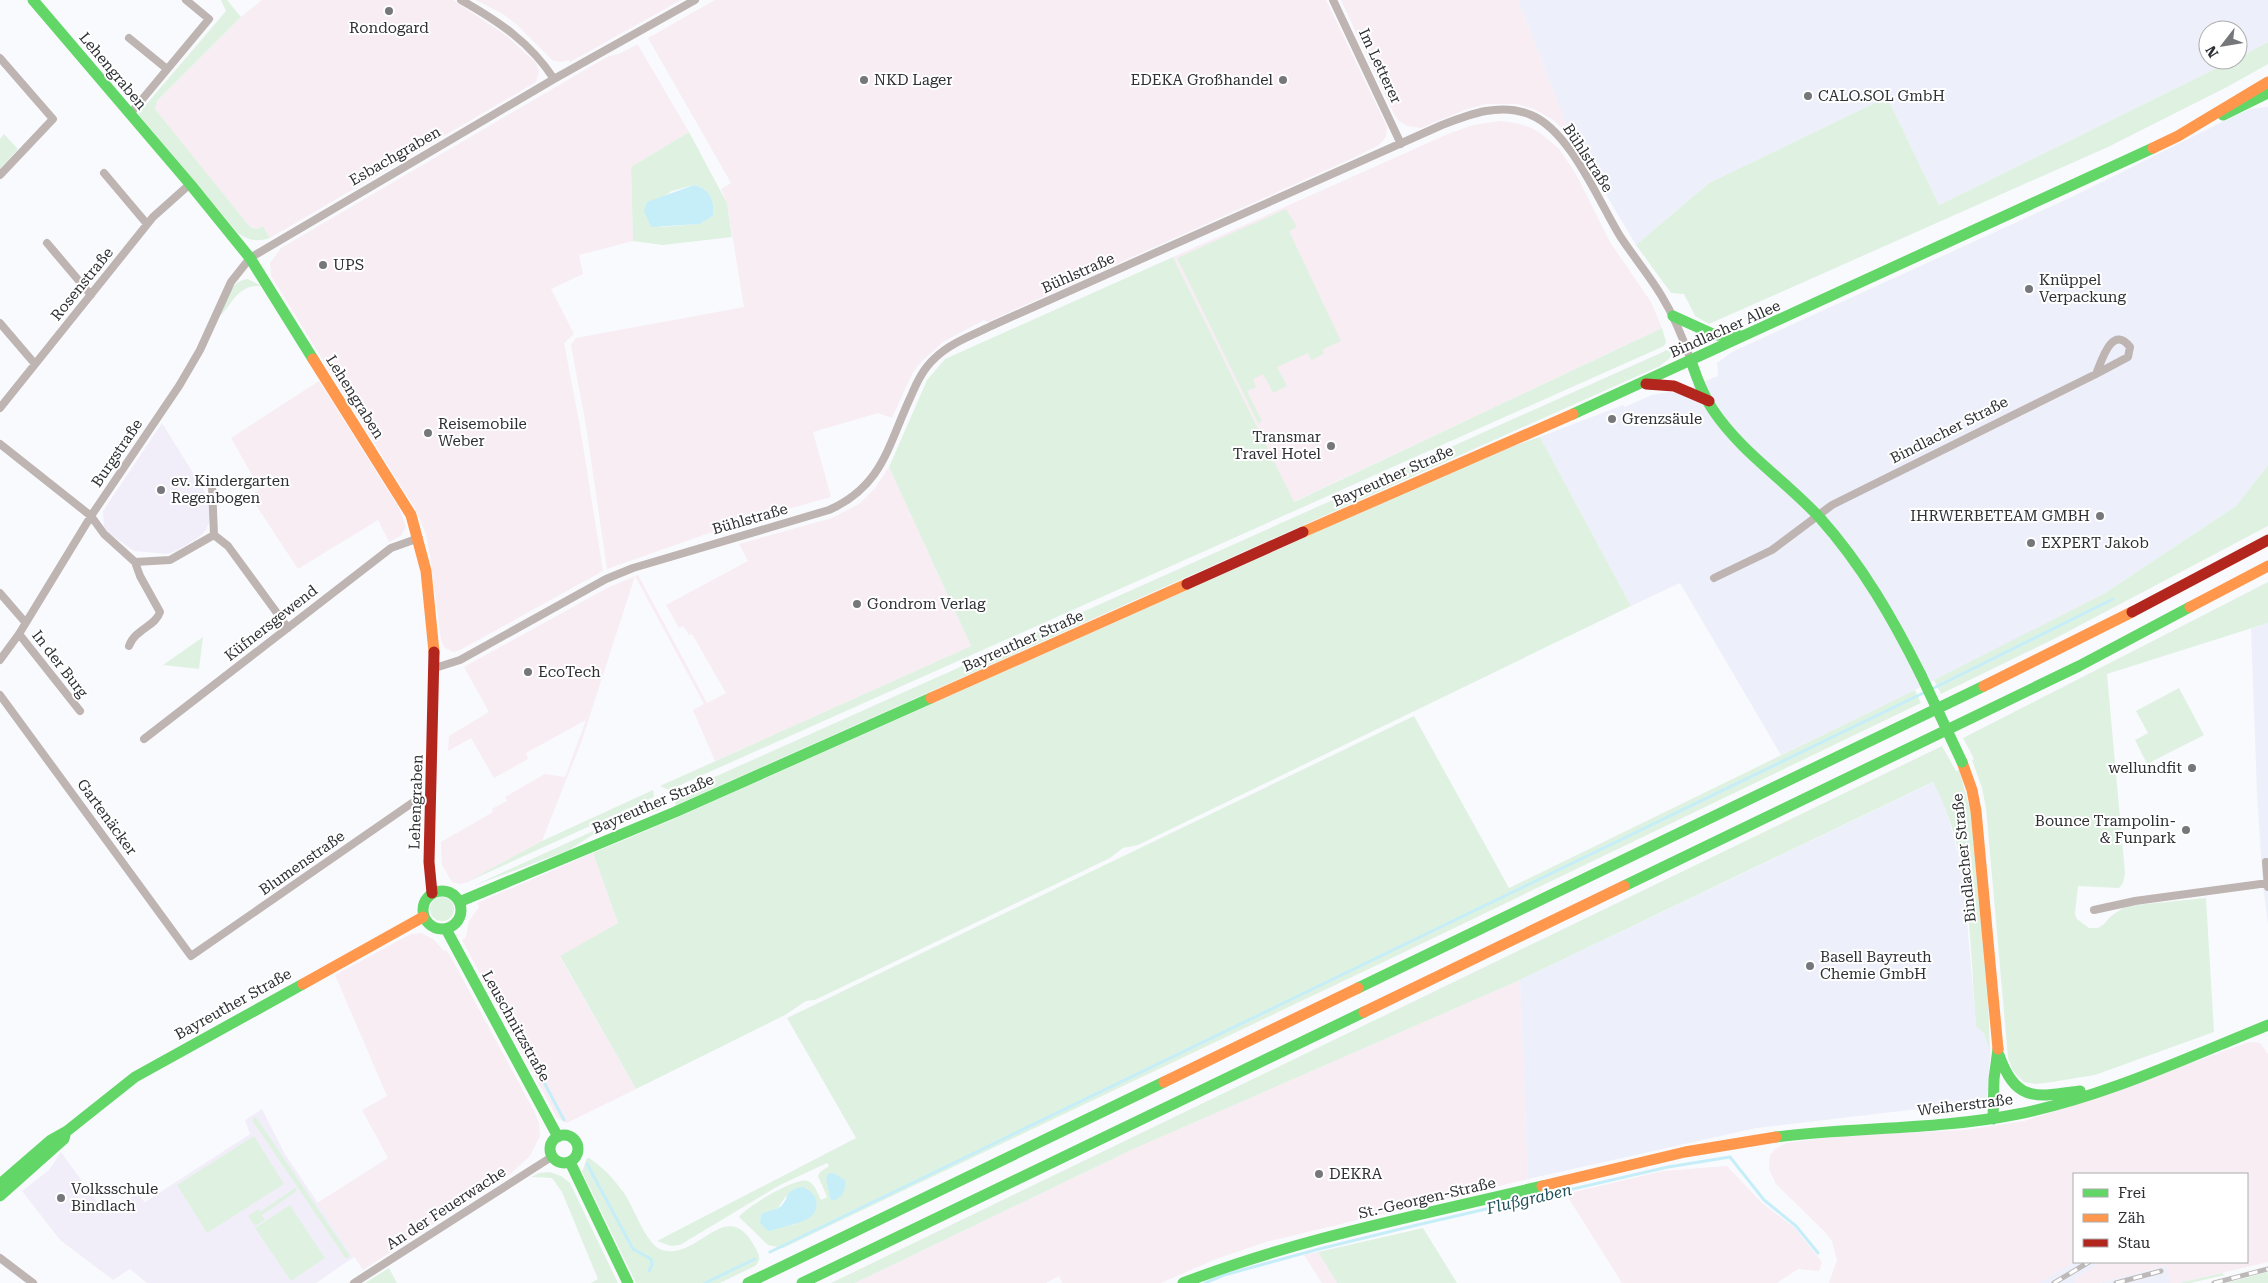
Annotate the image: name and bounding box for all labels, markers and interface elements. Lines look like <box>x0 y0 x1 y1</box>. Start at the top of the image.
marker: Rondogard <box>383 5 395 17</box>
place label: Rondogard <box>349 19 429 37</box>
north arrow <box>2198 20 2248 70</box>
street label: Im Letterer <box>1355 26 1405 106</box>
street label: Lehengraben <box>75 29 151 114</box>
text: N <box>2202 43 2221 60</box>
place label: NKD Lager <box>874 71 952 89</box>
place label: EDEKA Großhandel <box>1131 71 1273 89</box>
marker: NKD Lager <box>858 74 870 86</box>
marker: EDEKA Großhandel <box>1277 74 1289 86</box>
place label: CALO.SOL GmbH <box>1818 87 1945 105</box>
marker: CALO.SOL GmbH <box>1802 90 1814 102</box>
street label: Bühlstraße <box>1559 120 1617 196</box>
street label: Esbachgraben <box>346 122 444 189</box>
street label: Rosenstraße <box>47 244 117 324</box>
street label: Bühlstraße <box>1039 249 1117 297</box>
place label: UPS <box>333 256 364 274</box>
marker: UPS <box>317 259 329 271</box>
place label: Knüppel Verpackung <box>2039 271 2126 306</box>
marker: Knüppel Verpackung <box>2023 283 2035 295</box>
street label: Bindlacher Allee <box>1667 296 1783 362</box>
street label: Lehengraben <box>322 352 388 442</box>
street label: Bindlacher Straße <box>1887 393 2011 467</box>
place label: Grenzsäule <box>1622 410 1702 428</box>
marker: Grenzsäule <box>1606 413 1618 425</box>
place label: Reisemobile Weber <box>438 415 527 450</box>
street label: Burgstraße <box>88 416 146 490</box>
marker: Reisemobile Weber <box>422 427 434 439</box>
place label: Transmar Travel Hotel <box>1233 428 1321 463</box>
marker: Transmar Travel Hotel <box>1325 440 1337 452</box>
street label: Bayreuther Straße <box>1330 441 1456 511</box>
place label: ev. Kindergarten Regenbogen <box>171 472 290 507</box>
marker: ev. Kindergarten Regenbogen <box>155 484 167 496</box>
street label: Bühlstraße <box>710 500 790 538</box>
place label: IHRWERBETEAM GMBH <box>1910 507 2090 525</box>
marker: IHRWERBETEAM GMBH <box>2094 510 2106 522</box>
place label: EXPERT Jakob <box>2041 534 2149 552</box>
marker: EXPERT Jakob <box>2025 537 2037 549</box>
street label: Küfnersgewend <box>221 581 321 665</box>
place label: Gondrom Verlag <box>867 595 986 613</box>
marker: Gondrom Verlag <box>851 598 863 610</box>
street label: Bayreuther Straße <box>960 606 1086 676</box>
street label: In der Burg <box>28 627 92 702</box>
place label: EcoTech <box>538 663 601 681</box>
marker: EcoTech <box>522 666 534 678</box>
street label: Lehengraben <box>405 754 427 850</box>
place label: wellundfit <box>2108 759 2182 777</box>
marker: wellundfit <box>2186 762 2198 774</box>
street label: Bayreuther Straße <box>590 770 716 838</box>
street label: Gartenäcker <box>73 775 141 859</box>
street label: Bindlacher Straße <box>1948 793 1980 923</box>
place label: Bounce Trampolin- & Funpark <box>2035 812 2176 847</box>
marker: Bounce Trampolin- & Funpark <box>2180 824 2192 836</box>
street label: Blumenstraße <box>256 827 348 899</box>
place label: Basell Bayreuth Chemie GmbH <box>1820 948 1932 983</box>
marker: Basell Bayreuth Chemie GmbH <box>1804 960 1816 972</box>
street label: Bayreuther Straße <box>172 965 294 1043</box>
street label: Leuschnitzstraße <box>478 967 554 1085</box>
street label: Weiherstraße <box>1916 1090 2014 1120</box>
street label: An der Feuerwache <box>383 1163 509 1253</box>
place label: DEKRA <box>1329 1165 1383 1183</box>
marker: DEKRA <box>1313 1168 1325 1180</box>
street label: St.-Georgen-Straße <box>1357 1173 1497 1223</box>
legend <box>2073 1173 2248 1263</box>
place label: Volksschule Bindlach <box>71 1180 158 1215</box>
water label: Flußgraben <box>1484 1180 1574 1218</box>
text: Frei <box>2118 1184 2146 1202</box>
marker: Volksschule Bindlach <box>55 1192 67 1204</box>
text: Zäh <box>2118 1209 2146 1227</box>
text: Stau <box>2118 1234 2151 1252</box>

